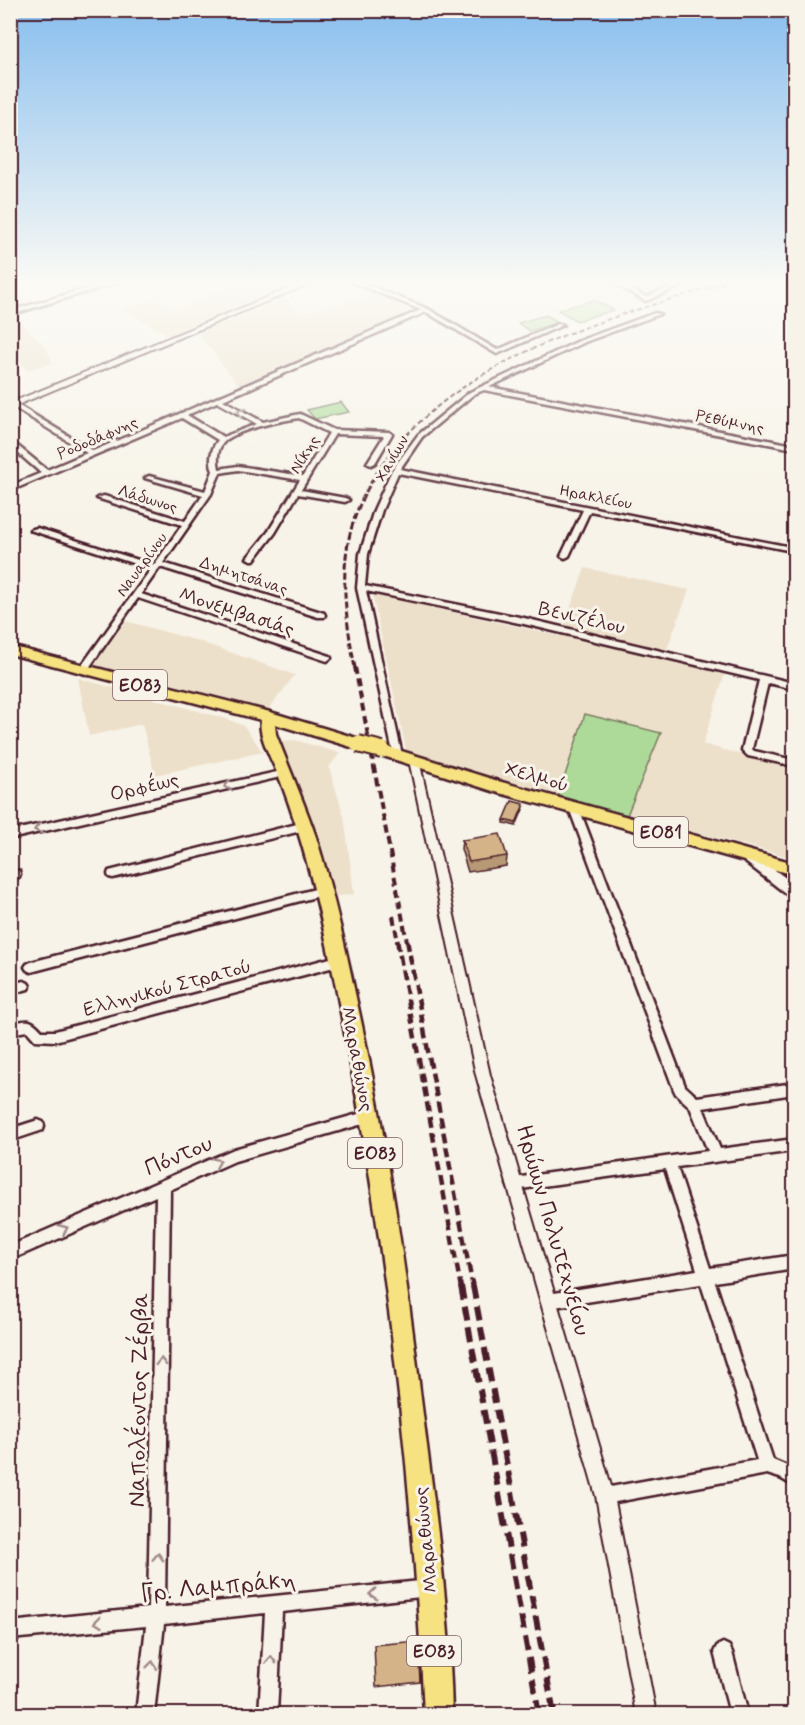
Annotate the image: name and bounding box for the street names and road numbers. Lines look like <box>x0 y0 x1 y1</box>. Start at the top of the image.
street label: Ρεθύμνης <box>694 406 766 439</box>
street label: Ροδοδάφνης <box>54 412 141 465</box>
street label: Νίκης <box>285 432 325 478</box>
street label: Χανίων <box>371 432 414 486</box>
street label: Λάδωνος <box>115 480 180 518</box>
street label: Ηρακλείου <box>558 480 634 515</box>
street label: Ναυαρίνου <box>112 529 173 601</box>
street label: Δημητσάνας <box>197 552 290 601</box>
street label: Μονεμβασιάς <box>175 581 298 644</box>
street label: Βενιζέλου <box>536 595 628 641</box>
road number: ΕΟ83 <box>113 670 167 700</box>
street label: Χελμού <box>502 755 572 799</box>
street label: Ορφέως <box>107 766 182 808</box>
road number: ΕΟ81 <box>634 817 688 847</box>
street label: Ελληνικού Στρατού <box>80 953 254 1024</box>
street label: Μαραθώνος <box>333 1004 380 1114</box>
street label: Ηρώων Πολυτεχνείου <box>508 1122 597 1339</box>
street label: Πόντου <box>140 1128 218 1185</box>
road number: ΕΟ83 <box>348 1138 402 1168</box>
street label: Ναπολέοντος Ζέρβα <box>121 1292 157 1508</box>
street label: Μαραθώνος <box>407 1485 445 1594</box>
street label: Γρ. Λαμπράκη <box>139 1565 297 1610</box>
road number: ΕΟ83 <box>407 1636 461 1666</box>

